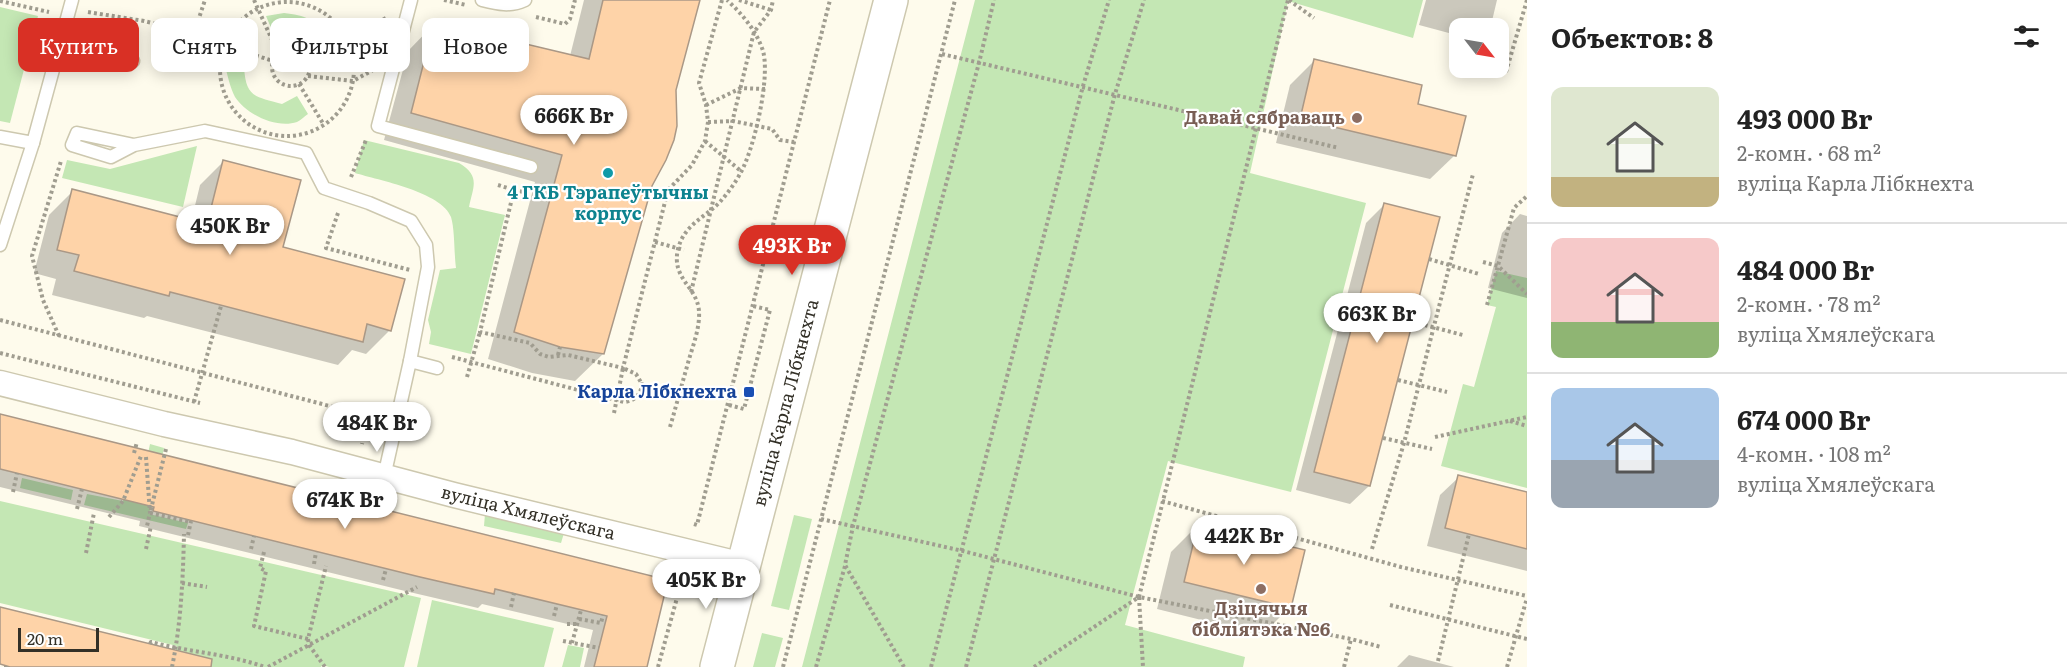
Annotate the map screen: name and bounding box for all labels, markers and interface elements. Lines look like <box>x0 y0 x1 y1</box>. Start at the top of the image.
text: Объектов: 8 <box>1551 17 1713 56</box>
chip: Купить <box>18 18 139 72</box>
chip: Снять <box>151 18 258 72</box>
chip: Фильтры <box>270 18 410 72</box>
chip: Новое <box>422 18 529 72</box>
north arrow <box>1449 18 1509 78</box>
map controls <box>1449 18 1509 78</box>
icon: filters <box>2010 20 2043 53</box>
pin: 666K Br <box>519 95 629 146</box>
text: 493 000 Br <box>1737 98 1872 137</box>
text: 666K Br <box>534 99 614 129</box>
place label: Давай сябраваць <box>1184 103 1345 130</box>
marker: Давай сябраваць <box>1350 111 1364 125</box>
icon: home <box>1599 111 1671 183</box>
text: 2-комн. · 68 m² <box>1737 137 1881 167</box>
marker: 4 ГКБ Тэрапеўтычны корпус <box>601 166 615 180</box>
text: вуліца Карла Лібкнехта <box>1737 167 1974 197</box>
place label: 4 ГКБ Тэрапеўтычны корпус <box>507 178 709 226</box>
pin: 450K Br <box>175 205 285 256</box>
text: 450K Br <box>190 209 270 239</box>
pin: 493K Br <box>737 225 847 276</box>
text: 493K Br <box>753 229 831 259</box>
text: 484 000 Br <box>1737 249 1874 288</box>
icon: home <box>1599 262 1671 334</box>
text: 2-комн. · 78 m² <box>1737 288 1880 318</box>
pin: 663K Br <box>1322 293 1432 344</box>
street label: вуліца Карла Лібкнехта <box>744 296 825 509</box>
text: 663K Br <box>1338 297 1416 327</box>
text: вуліца Хмялеўскага <box>1737 318 1935 348</box>
place label: Карла Лібкнехта <box>577 377 738 404</box>
marker: Карла Лібкнехта <box>742 385 756 399</box>
text: 674 000 Br <box>1737 399 1870 438</box>
pin: 484K Br <box>322 402 432 453</box>
text: 484K Br <box>337 406 417 436</box>
icon: home <box>1599 412 1671 484</box>
text: 4-комн. · 108 m² <box>1737 438 1891 468</box>
text: вуліца Хмялеўскага <box>1737 468 1935 498</box>
street label: вуліца Хмялеўскага <box>438 477 619 546</box>
pin: 674K Br <box>290 479 400 530</box>
text: 674K Br <box>306 483 384 513</box>
pin: 442K Br <box>1189 515 1299 566</box>
text: 442K Br <box>1204 519 1284 549</box>
pin: 405K Br <box>651 559 761 610</box>
text: 405K Br <box>666 563 746 593</box>
marker: Дзіцячыя бібліятэка №6 <box>1254 582 1268 596</box>
place label: Дзіцячыя бібліятэка №6 <box>1192 594 1330 642</box>
scale bar <box>18 625 99 652</box>
text: 20 m <box>27 626 63 650</box>

